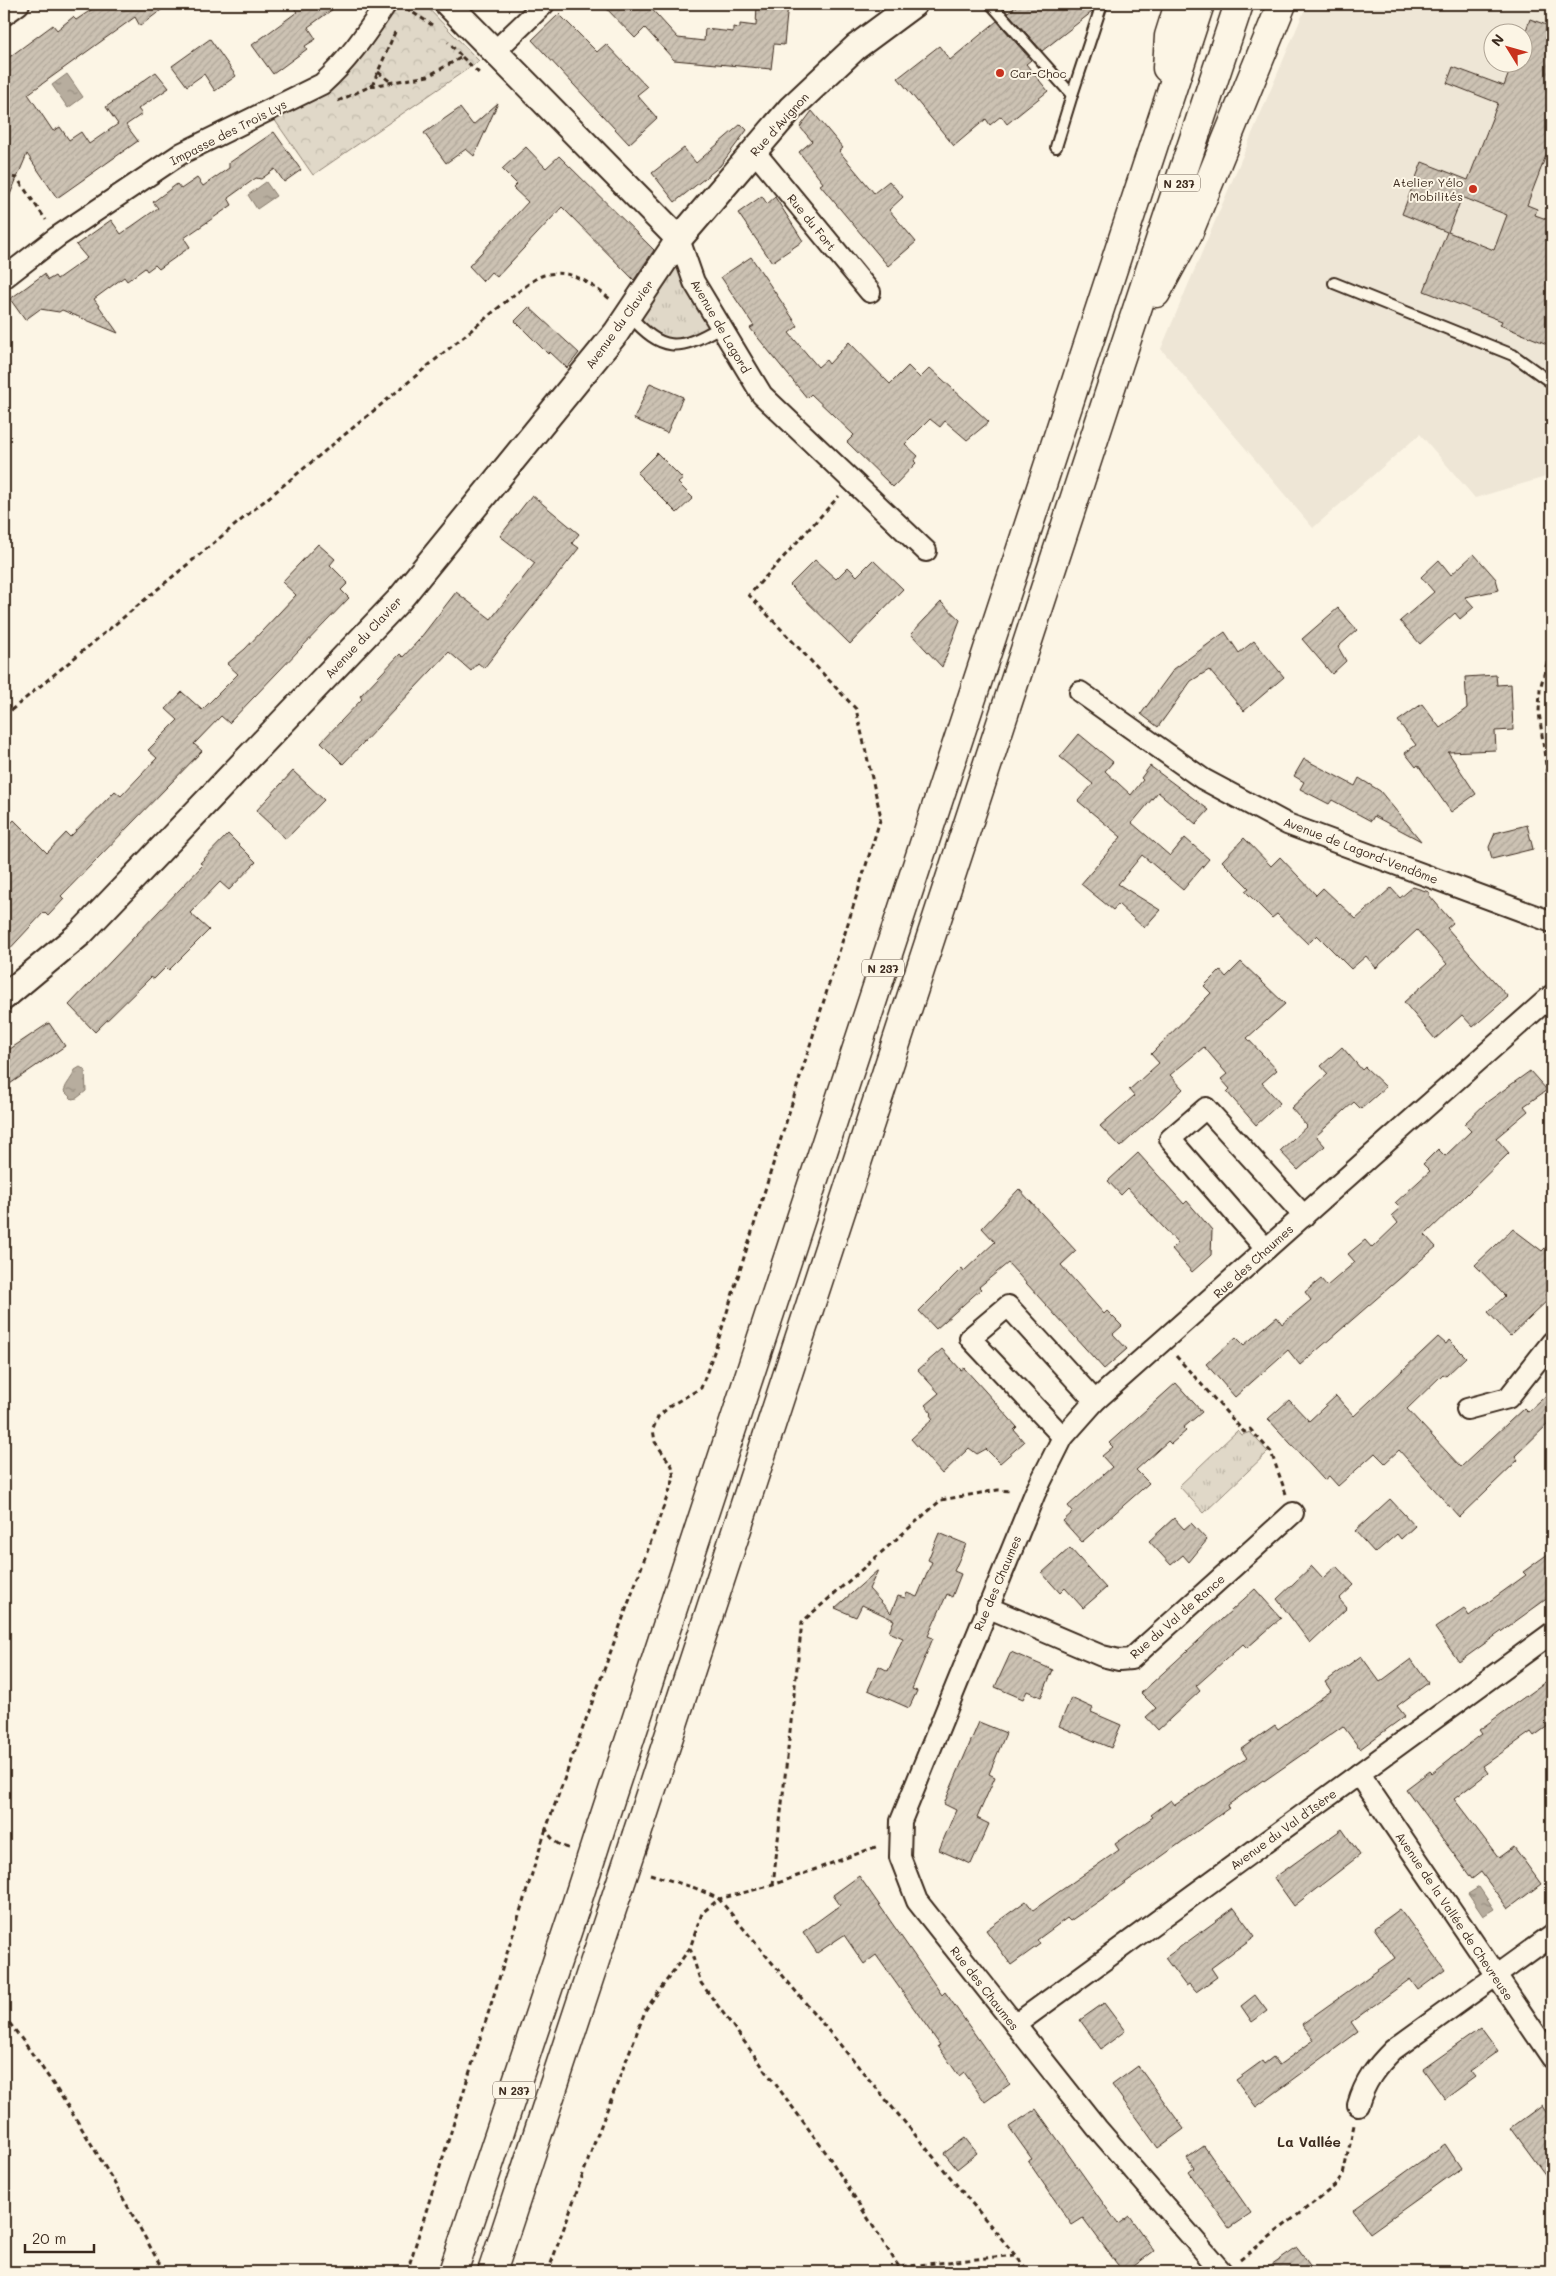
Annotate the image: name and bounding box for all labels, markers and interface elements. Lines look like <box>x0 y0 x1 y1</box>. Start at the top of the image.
north arrow <box>1484 22 1534 72</box>
text: N <box>1486 30 1508 50</box>
place label: Car-Choc <box>1010 65 1067 81</box>
marker: Car-Choc <box>994 67 1006 79</box>
street label: Rue d'Avignon <box>746 89 812 159</box>
street label: Impasse des Trois Lys <box>167 96 289 168</box>
road number: N 237 <box>1158 174 1200 192</box>
place label: Atelier Yélo Mobilités <box>1393 174 1463 204</box>
marker: Atelier Yélo Mobilités <box>1467 183 1479 195</box>
street label: Rue du Fort <box>784 190 840 254</box>
street label: Avenue du Clavier <box>581 276 657 372</box>
street label: Avenue de Lagord <box>688 276 755 376</box>
street label: Avenue du Clavier <box>321 593 405 681</box>
street label: Avenue de Lagord-Vendôme <box>1281 813 1441 887</box>
road number: N 237 <box>862 960 904 976</box>
street label: Rue des Chaumes <box>1210 1221 1297 1301</box>
street label: Rue des Chaumes <box>970 1533 1024 1633</box>
street label: Rue du Val de Rance <box>1126 1570 1228 1662</box>
street label: Avenue du Val d'Isère <box>1227 1785 1339 1873</box>
street label: Avenue de la Vallée de Chevreuse <box>1393 1829 1517 2003</box>
street label: Rue des Chaumes <box>947 1943 1023 2033</box>
road number: N 237 <box>493 2082 535 2098</box>
district label: La Vallée <box>1277 2132 1341 2151</box>
scale bar <box>25 2221 94 2253</box>
text: 20 m <box>32 2228 66 2248</box>

